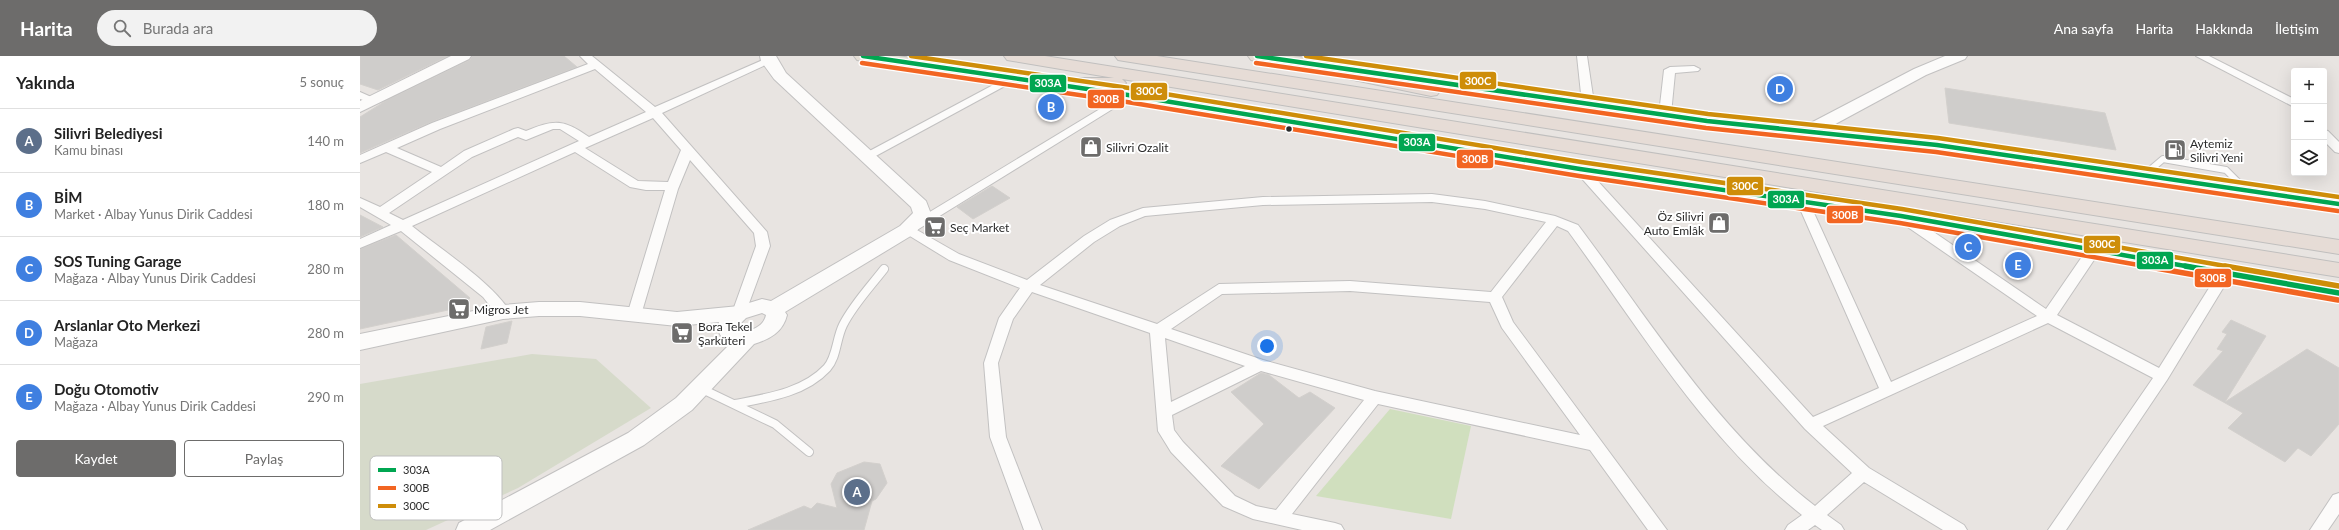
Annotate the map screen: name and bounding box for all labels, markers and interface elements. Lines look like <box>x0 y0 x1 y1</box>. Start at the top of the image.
search box <box>97 10 377 46</box>
text: Harita <box>20 17 73 40</box>
icon: search <box>111 17 133 39</box>
text: Burada ara <box>143 19 213 37</box>
text: Ana sayfa <box>2054 20 2113 37</box>
text: Harita <box>2135 20 2173 37</box>
text: Hakkında <box>2195 20 2253 37</box>
text: İletişim <box>2275 20 2319 37</box>
map controls <box>2291 68 2327 176</box>
button: + <box>2291 68 2327 104</box>
line badge: 300C <box>1459 71 1497 90</box>
text: Yakında <box>16 72 75 93</box>
text: 5 sonuç <box>299 74 344 90</box>
line badge: 303A <box>1029 74 1067 93</box>
text: 300C <box>1465 74 1492 87</box>
pin: D <box>1767 74 1793 104</box>
text: 303A <box>1035 76 1062 89</box>
line badge: 300C <box>1130 82 1168 101</box>
text: 300C <box>1136 84 1163 97</box>
line badge: 300B <box>1087 89 1125 109</box>
pin: B <box>1038 92 1064 122</box>
text: 300B <box>1093 92 1119 105</box>
button: − <box>2291 104 2327 140</box>
text: Silivri Belediyesi <box>54 124 162 142</box>
unlabelled marker <box>1284 124 1294 134</box>
text: A <box>24 133 34 149</box>
text: 140 m <box>307 133 344 149</box>
line badge: 303A <box>1398 133 1436 152</box>
shop icon: Silivri Ozalit <box>1078 134 1104 160</box>
text: 303A <box>1404 135 1431 148</box>
place label: Aytemiz Silivri Yeni <box>2190 136 2243 165</box>
fuel station icon: Aytemiz Silivri Yeni <box>2162 137 2188 163</box>
place label: Silivri Ozalit <box>1106 140 1169 155</box>
button: layers <box>2291 140 2327 176</box>
text: Kamu binası <box>54 142 123 158</box>
line badge: 300B <box>1456 149 1494 169</box>
text: 300B <box>1462 152 1488 165</box>
line badge: 300C <box>1726 176 1764 196</box>
text: 300C <box>1732 179 1759 192</box>
text: BİM <box>54 188 83 206</box>
line badge: 303A <box>1767 190 1805 209</box>
text: 303A <box>1773 192 1800 205</box>
text: B <box>25 197 33 213</box>
text: 180 m <box>307 197 344 213</box>
line badge: 300B <box>1826 205 1864 224</box>
text: Market · Albay Yunus Dirik Caddesi <box>54 206 253 222</box>
text: 300B <box>1832 208 1858 221</box>
place label: Öz Silivri Auto Emlâk <box>1644 209 1705 238</box>
shop icon: Öz Silivri Auto Emlâk <box>1706 210 1732 236</box>
supermarket icon: Seç Market <box>922 214 948 240</box>
place label: Seç Market <box>950 220 1010 235</box>
pin: C <box>1955 232 1981 262</box>
line badge: 300C <box>2083 235 2121 254</box>
text: 300C <box>2089 237 2116 250</box>
pin: E <box>2005 250 2031 280</box>
line badge: 303A <box>2136 251 2174 270</box>
text: SOS Tuning Garage <box>54 252 182 270</box>
text: 303A <box>2142 253 2169 266</box>
text: C <box>25 261 33 277</box>
text: 280 m <box>307 261 344 277</box>
line badge: 300B <box>2194 268 2232 288</box>
text: Mağaza · Albay Yunus Dirik Caddesi <box>54 270 256 286</box>
text: 300B <box>2200 271 2226 284</box>
supermarket icon: Migros Jet <box>446 296 472 322</box>
place label: Migros Jet <box>474 302 529 317</box>
text: Arslanlar Oto Merkezi <box>54 316 200 334</box>
place label: Bora Tekel Şarküteri <box>698 319 752 348</box>
supermarket icon: Bora Tekel Şarküteri <box>669 320 695 346</box>
text: D <box>24 325 34 341</box>
text: 280 m <box>307 325 344 341</box>
text: Mağaza <box>54 334 98 350</box>
your location <box>1257 336 1277 356</box>
text: Doğu Otomotiv <box>54 380 159 398</box>
text: E <box>25 389 33 405</box>
text: 290 m <box>307 389 344 405</box>
text: Mağaza · Albay Yunus Dirik Caddesi <box>54 398 256 414</box>
button: Kaydet <box>16 440 176 477</box>
button: Paylaş <box>184 440 344 477</box>
legend <box>370 456 502 520</box>
text: 303A <box>403 463 430 476</box>
pin: A <box>844 477 870 507</box>
text: 300B <box>403 481 429 494</box>
text: 300C <box>403 499 430 512</box>

